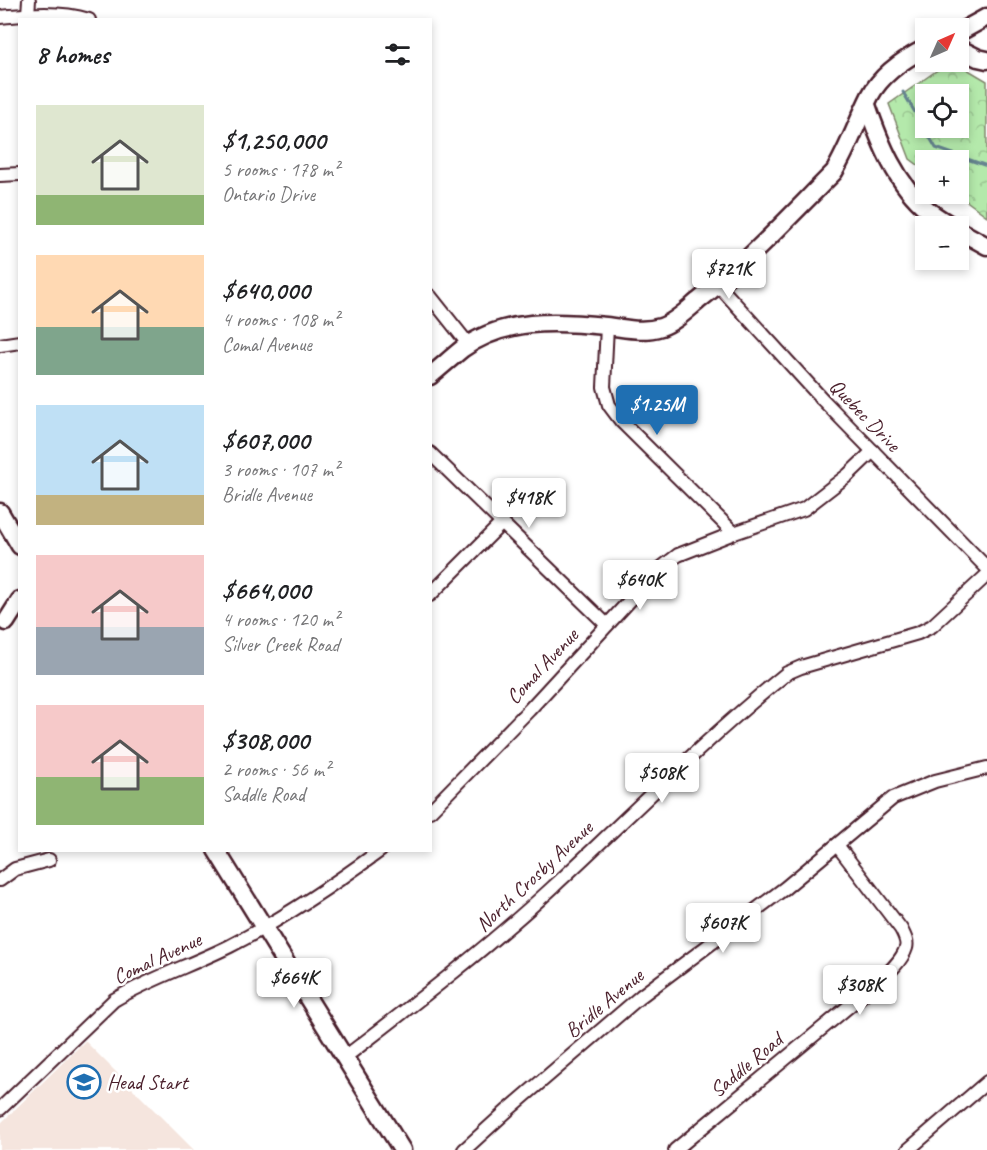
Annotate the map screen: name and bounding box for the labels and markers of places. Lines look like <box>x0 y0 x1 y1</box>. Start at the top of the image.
pin: $721K <box>687 249 771 300</box>
pin: $1.25M <box>608 385 706 436</box>
pin: $418K <box>487 478 571 529</box>
pin: $640K <box>598 560 682 611</box>
pin: $508K <box>620 753 704 804</box>
pin: $607K <box>681 903 765 954</box>
pin: $664K <box>252 958 336 1009</box>
pin: $308K <box>818 965 902 1016</box>
school or university icon: Head Start <box>66 1064 102 1100</box>
place label: Head Start <box>107 1069 190 1095</box>

